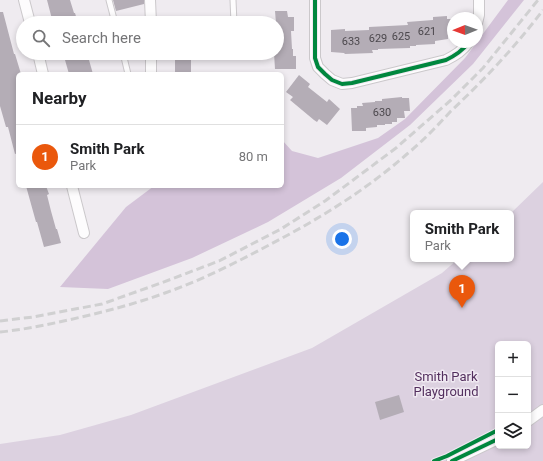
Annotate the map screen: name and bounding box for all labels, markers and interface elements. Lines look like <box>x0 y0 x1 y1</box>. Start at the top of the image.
north arrow <box>447 12 483 48</box>
search box <box>16 16 284 60</box>
house number: 621 <box>418 25 436 38</box>
icon: search <box>30 27 52 49</box>
text: Search here <box>62 29 141 47</box>
house number: 625 <box>392 30 410 43</box>
house number: 629 <box>369 32 387 45</box>
house number: 633 <box>342 35 360 48</box>
text: Nearby <box>32 88 87 108</box>
house number: 630 <box>373 106 391 119</box>
text: Smith Park <box>70 140 145 158</box>
text: 1 <box>41 149 49 164</box>
text: 80 m <box>239 149 268 164</box>
text: Park <box>70 158 96 173</box>
popup <box>410 210 514 262</box>
text: Smith Park <box>425 220 499 238</box>
your location <box>332 229 352 249</box>
text: Park <box>425 238 451 253</box>
pin: 1 <box>449 275 475 308</box>
map controls <box>495 341 531 449</box>
button: + <box>495 341 531 377</box>
park label: Smith Park Playground <box>413 369 479 399</box>
button: − <box>495 377 531 413</box>
button: layers <box>495 413 531 449</box>

